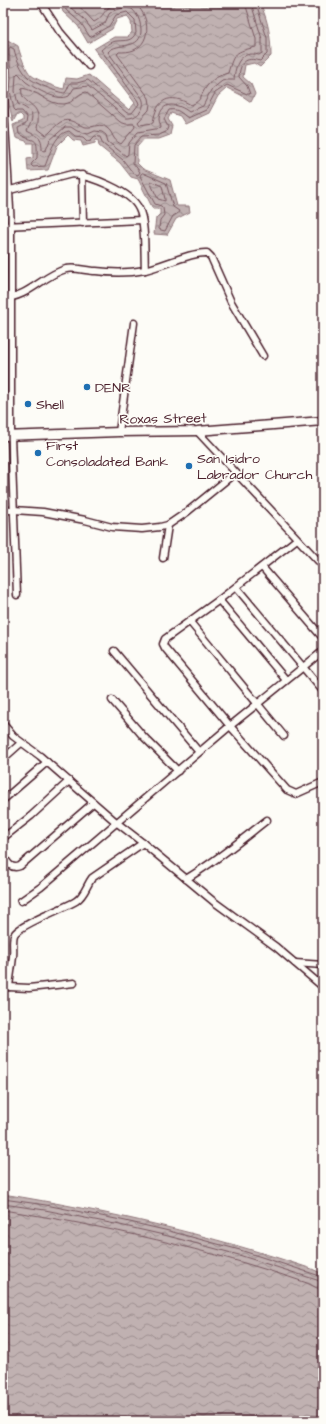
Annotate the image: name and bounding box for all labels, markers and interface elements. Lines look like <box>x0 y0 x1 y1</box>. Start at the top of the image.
place label: DENR <box>95 378 131 398</box>
marker: DENR <box>82 382 92 392</box>
place label: Shell <box>36 395 64 415</box>
marker: Shell <box>23 399 33 409</box>
street label: Roxas Street <box>119 408 207 430</box>
place label: First Consoladated Bank <box>46 436 168 472</box>
marker: First Consoladated Bank <box>33 448 43 458</box>
place label: San Isidro Labrador Church <box>197 449 312 485</box>
marker: San Isidro Labrador Church <box>184 461 194 471</box>

